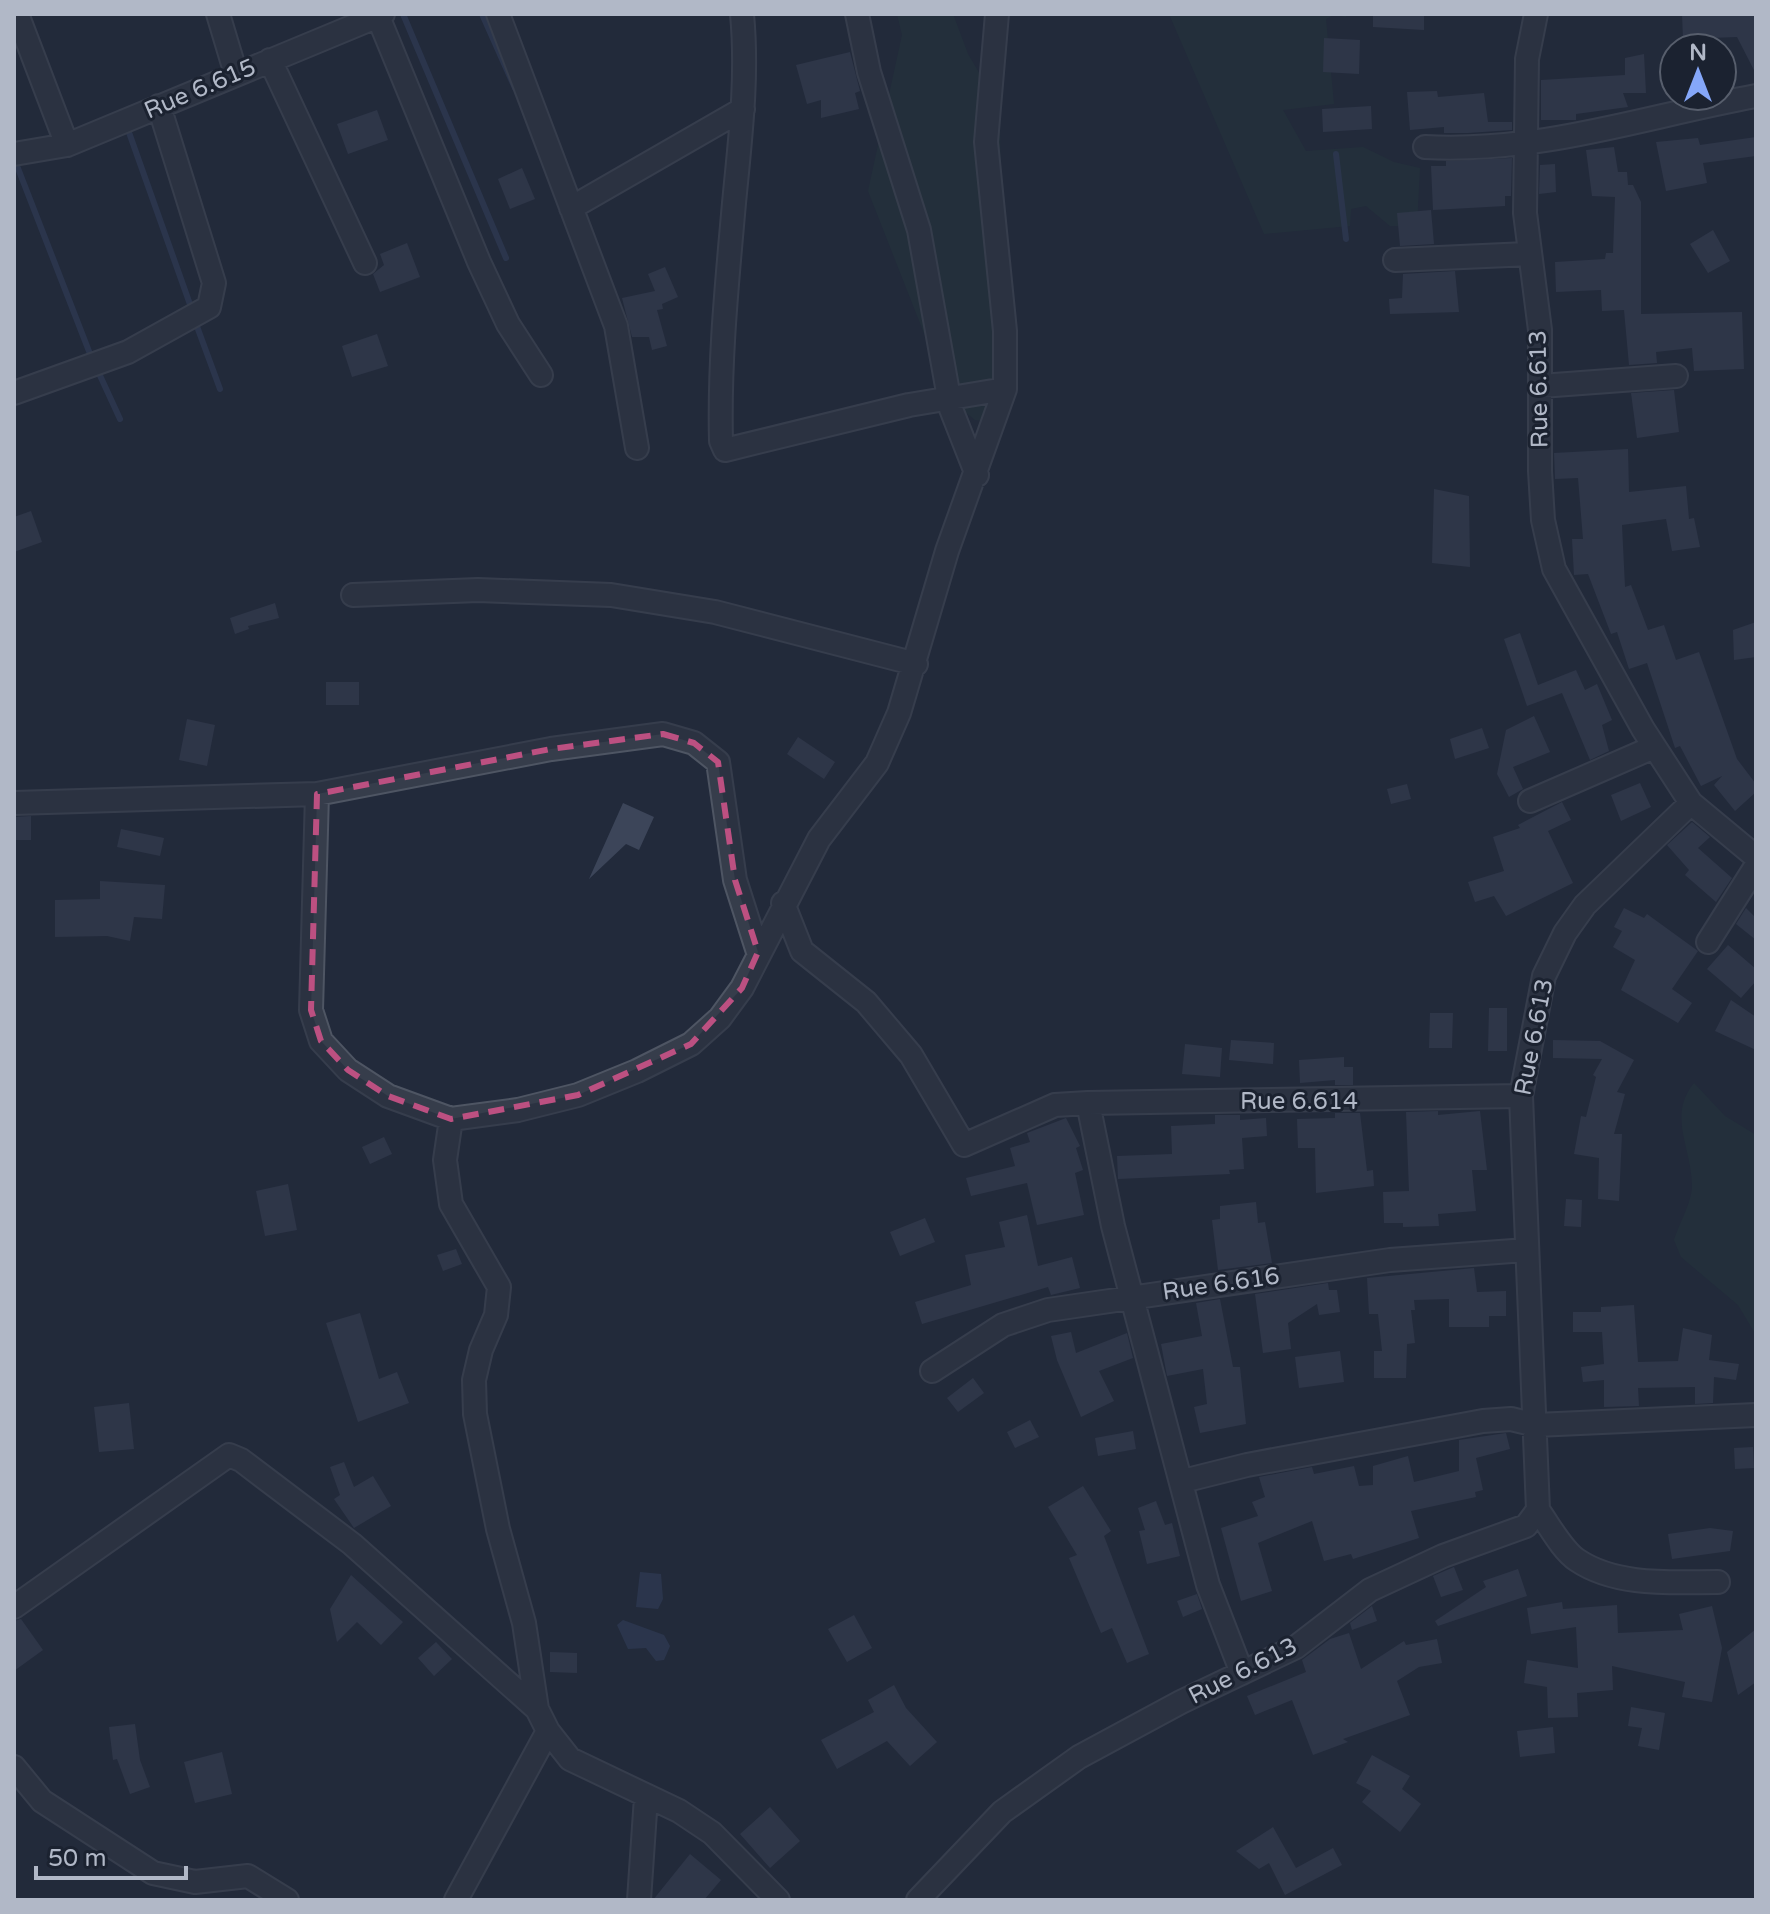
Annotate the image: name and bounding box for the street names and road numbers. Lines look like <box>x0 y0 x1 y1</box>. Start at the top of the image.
street label: Rue 6.615 <box>140 53 260 125</box>
street label: Rue 6.613 <box>1523 330 1555 448</box>
street label: Rue 6.613 <box>1509 976 1559 1098</box>
street label: Rue 6.614 <box>1240 1087 1358 1116</box>
street label: Rue 6.616 <box>1161 1261 1281 1307</box>
street label: Rue 6.613 <box>1184 1631 1302 1711</box>

